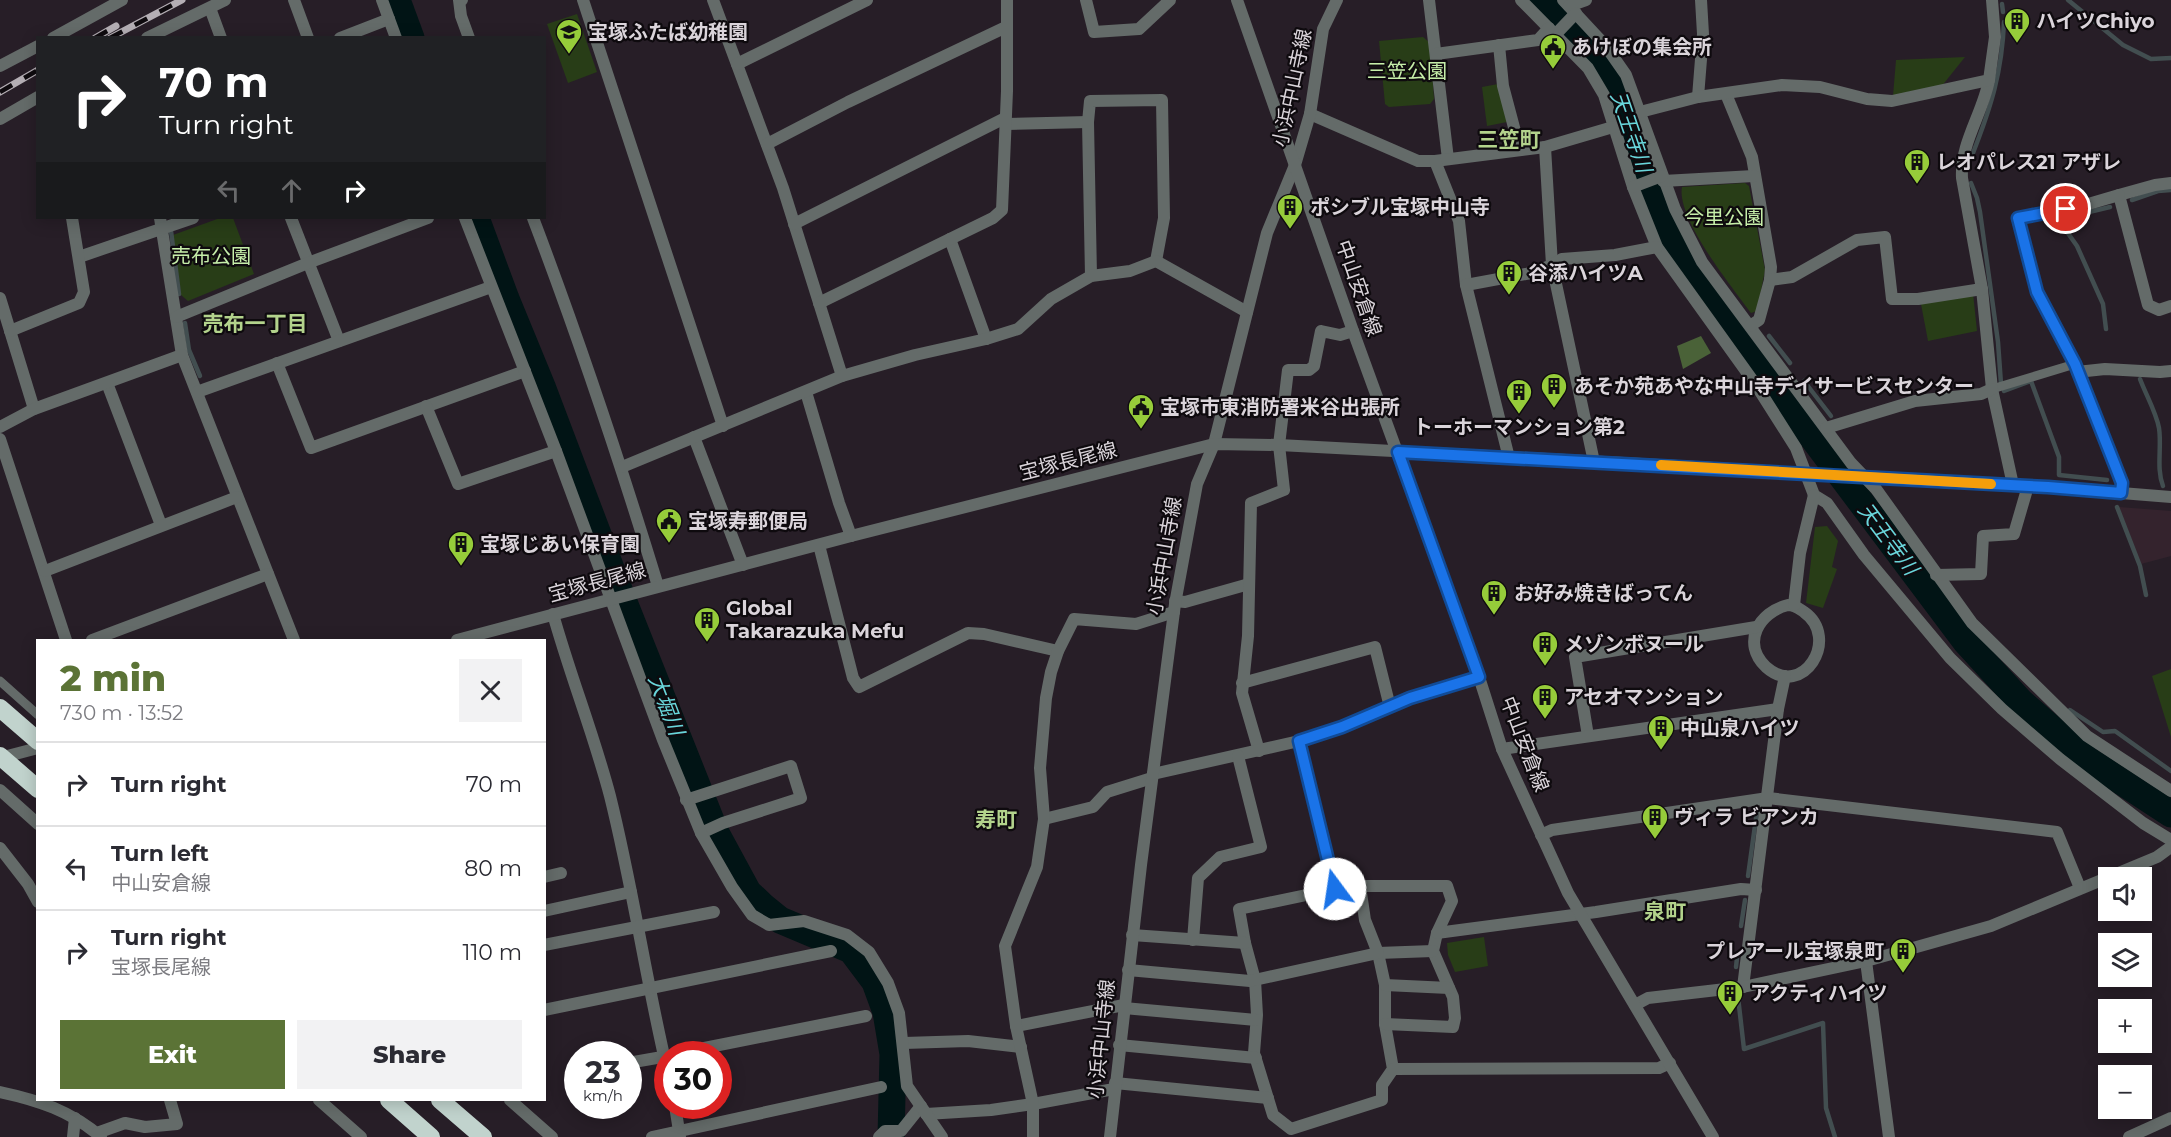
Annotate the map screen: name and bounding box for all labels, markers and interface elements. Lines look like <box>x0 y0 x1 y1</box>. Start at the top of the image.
building icon: ハイツChiyo <box>2002 6 2032 44</box>
place label: ハイツChiyo <box>2036 9 2155 33</box>
school or university icon: 宝塚ふたば幼稚園 <box>554 17 584 55</box>
place label: 宝塚ふたば幼稚園 <box>588 20 748 44</box>
street label: 小浜中山寺線 <box>1268 27 1316 149</box>
public building icon: あけぼの集会所 <box>1538 32 1568 70</box>
place label: あけぼの集会所 <box>1572 35 1712 59</box>
text: 70 m <box>159 56 269 108</box>
park label: 三笠公園 <box>1367 59 1447 83</box>
icon: right <box>60 60 138 138</box>
water label: 天王寺川 <box>1606 88 1658 178</box>
text: Turn right <box>159 108 294 141</box>
district label: 三笠町 <box>1478 127 1541 152</box>
building icon: レオパレス21 アザレ <box>1902 147 1932 185</box>
place label: レオパレス21 アザレ <box>1936 150 2121 174</box>
icon: left <box>212 174 245 207</box>
icon: ahead <box>275 174 308 207</box>
icon: right <box>338 174 371 207</box>
pin <box>2040 183 2091 234</box>
building icon: ポシブル宝塚中山寺 <box>1275 192 1305 230</box>
icon: arrive <box>2049 192 2082 225</box>
place label: ポシブル宝塚中山寺 <box>1310 195 1490 219</box>
park label: 今里公園 <box>1684 205 1764 229</box>
street label: 中山安倉線 <box>1331 237 1387 339</box>
park label: 売布公園 <box>171 244 251 268</box>
building icon: 谷添ハイツA <box>1494 258 1524 296</box>
place label: 谷添ハイツA <box>1528 261 1644 285</box>
district label: 売布一丁目 <box>203 311 308 336</box>
building icon: あそか苑あやな中山寺デイサービスセンター <box>1539 371 1569 409</box>
place label: あそか苑あやな中山寺デイサービスセンター <box>1574 374 1974 398</box>
building icon: トーホーマンション第2 <box>1504 377 1534 415</box>
public building icon: 宝塚市東消防署米谷出張所 <box>1126 392 1156 430</box>
place label: 宝塚市東消防署米谷出張所 <box>1160 395 1400 419</box>
place label: トーホーマンション第2 <box>1413 415 1625 439</box>
street label: 宝塚長尾線 <box>1017 437 1119 485</box>
street label: 小浜中山寺線 <box>1142 495 1186 617</box>
water label: 天王寺川 <box>1853 498 1925 581</box>
public building icon: 宝塚寿郵便局 <box>654 506 684 544</box>
place label: 宝塚寿郵便局 <box>688 509 808 533</box>
building icon: 宝塚じあい保育園 <box>446 529 476 567</box>
place label: 宝塚じあい保育園 <box>480 532 640 556</box>
street label: 宝塚長尾線 <box>546 557 648 607</box>
building icon: お好み焼きばってん <box>1479 578 1509 616</box>
place label: お好み焼きばってん <box>1514 581 1693 605</box>
place label: Global Takarazuka Mefu <box>726 596 904 643</box>
building icon: Global Takarazuka Mefu <box>692 605 722 643</box>
building icon: メゾンボヌール <box>1530 629 1560 667</box>
place label: メゾンボヌール <box>1564 632 1704 656</box>
text: 2 min <box>60 656 166 700</box>
button: close <box>459 659 522 722</box>
water label: 大堀川 <box>644 671 690 741</box>
building icon: アセオマンション <box>1530 682 1560 720</box>
place label: アセオマンション <box>1564 685 1724 709</box>
street label: 中山安倉線 <box>1496 693 1554 795</box>
text: 730 m · 13:52 <box>60 701 183 725</box>
building icon: 中山泉ハイツ <box>1646 713 1676 751</box>
place label: 中山泉ハイツ <box>1680 716 1800 740</box>
icon: right <box>60 768 93 801</box>
text: Turn right <box>111 771 226 798</box>
text: 70 m <box>466 771 522 798</box>
building icon: ヴィラ ビアンカ <box>1640 802 1670 840</box>
place label: ヴィラ ビアンカ <box>1674 805 1819 829</box>
district label: 寿町 <box>975 807 1017 832</box>
text: Turn left <box>111 840 209 867</box>
icon: left <box>60 852 93 885</box>
text: 80 m <box>464 855 522 882</box>
position arrow <box>1303 857 1367 921</box>
map controls <box>2098 867 2152 1119</box>
button: sound <box>2098 867 2152 921</box>
text: 中山安倉線 <box>111 871 211 895</box>
district label: 泉町 <box>1644 899 1686 924</box>
text: Turn right <box>111 924 226 951</box>
button: layers <box>2098 933 2152 987</box>
icon: right <box>60 936 93 969</box>
building icon: プレアール宝塚泉町 <box>1888 936 1918 974</box>
text: 110 m <box>462 939 522 966</box>
place label: プレアール宝塚泉町 <box>1705 939 1884 963</box>
text: 宝塚長尾線 <box>111 955 211 979</box>
street label: 小浜中山寺線 <box>1083 978 1119 1100</box>
building icon: アクティハイツ <box>1715 978 1745 1016</box>
place label: アクティハイツ <box>1750 981 1887 1005</box>
button: + <box>2098 999 2152 1053</box>
button: Exit <box>60 1020 285 1089</box>
button: Share <box>297 1020 522 1089</box>
speed limit sign: 30 <box>654 1041 732 1119</box>
text: 23 <box>585 1054 621 1091</box>
button: − <box>2098 1065 2152 1119</box>
text: km/h <box>583 1086 623 1105</box>

